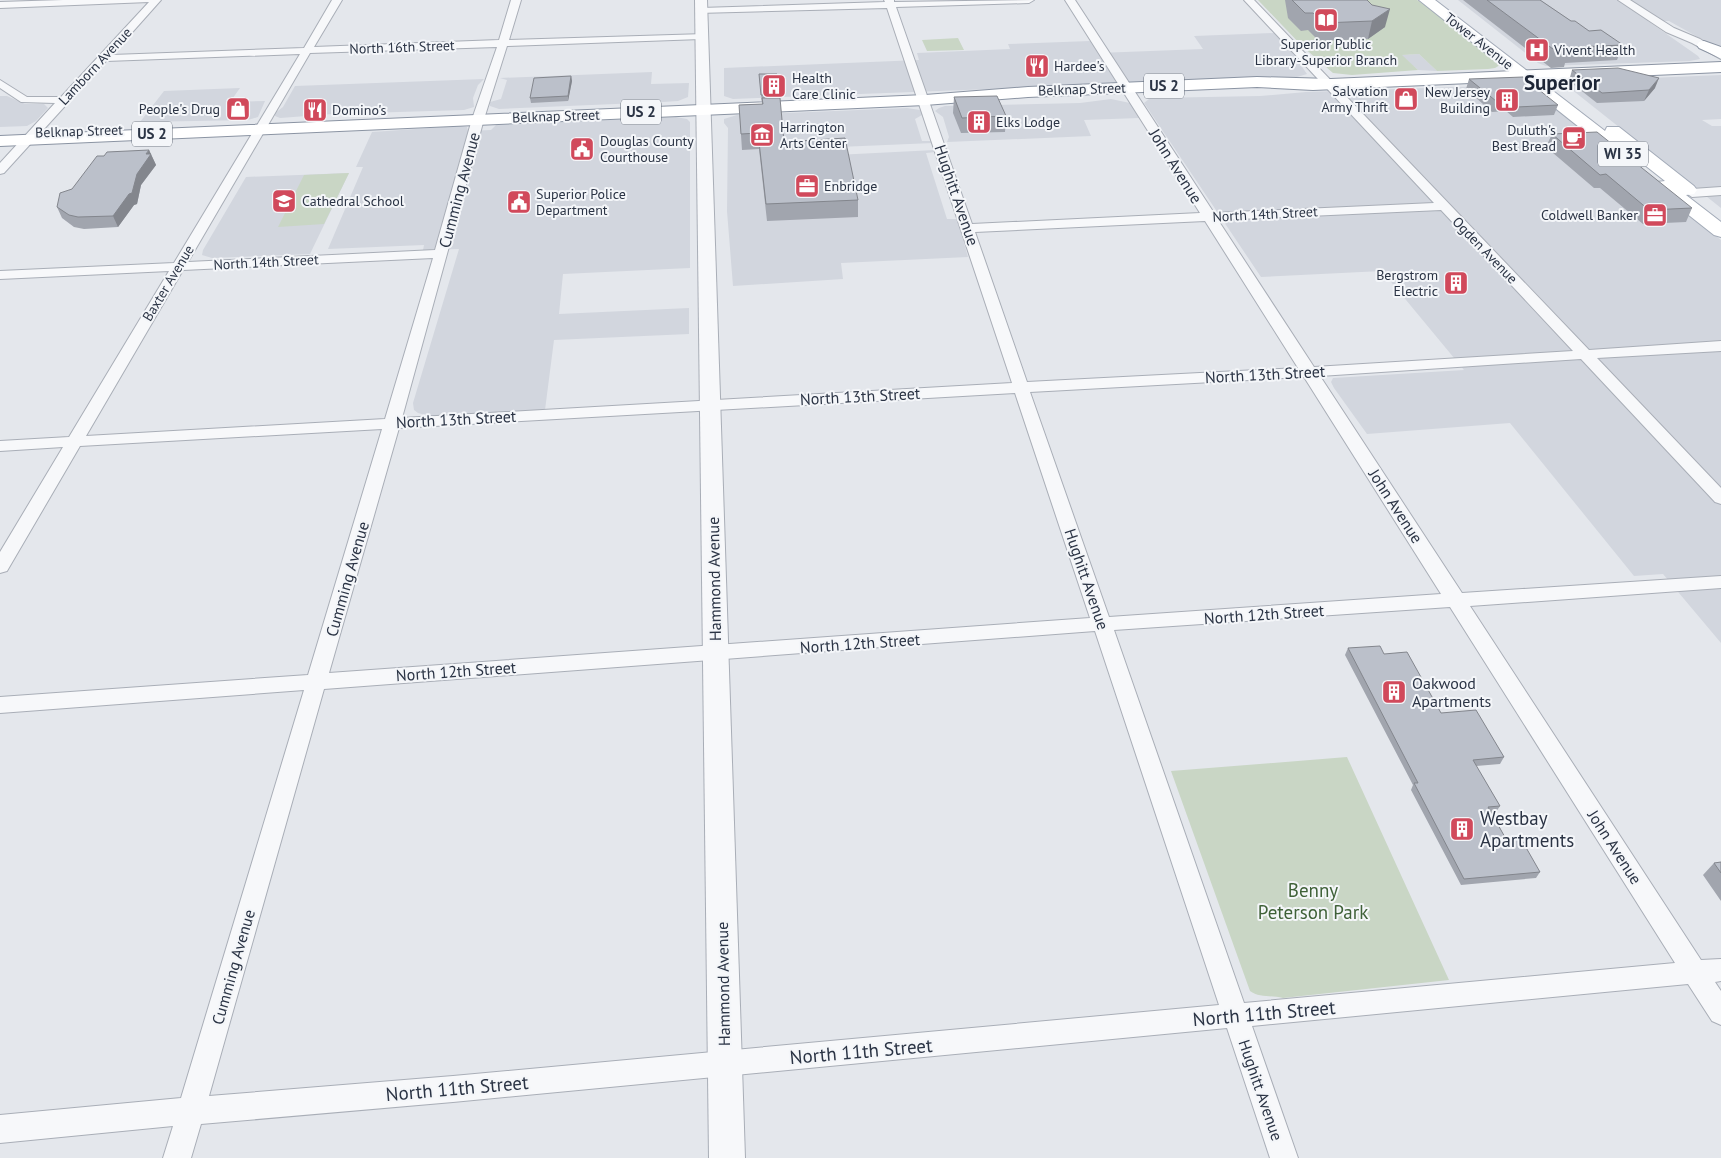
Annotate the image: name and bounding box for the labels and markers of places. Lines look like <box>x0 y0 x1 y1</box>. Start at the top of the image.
library icon: Superior Public Library-Superior Branch <box>1313 7 1339 33</box>
place label: Superior Public Library-Superior Branch <box>1255 35 1397 69</box>
hospital icon: Vivent Health <box>1524 37 1550 63</box>
place label: Vivent Health <box>1553 41 1636 59</box>
restaurant icon: Hardee's <box>1024 53 1050 79</box>
place label: Hardee's <box>1054 57 1105 75</box>
place label: Health Care Clinic <box>792 69 856 103</box>
building icon: Health Care Clinic <box>761 73 787 99</box>
place label: Salvation Army Thrift <box>1321 82 1388 116</box>
place label: New Jersey Building <box>1425 83 1490 117</box>
shop icon: Salvation Army Thrift <box>1393 86 1419 112</box>
building icon: New Jersey Building <box>1494 87 1520 113</box>
shop icon: People's Drug <box>225 96 251 122</box>
restaurant icon: Domino's <box>302 97 328 123</box>
place label: People's Drug <box>139 100 220 118</box>
place label: Domino's <box>332 101 386 119</box>
building icon: Elks Lodge <box>966 109 992 135</box>
place label: Elks Lodge <box>996 113 1060 131</box>
place label: Harrington Arts Center <box>780 118 847 152</box>
place label: Duluth's Best Bread <box>1492 121 1556 155</box>
museum icon: Harrington Arts Center <box>749 122 775 148</box>
cafe icon: Duluth's Best Bread <box>1561 125 1587 151</box>
place label: Douglas County Courthouse <box>600 132 694 166</box>
public building icon: Douglas County Courthouse <box>569 136 595 162</box>
office icon: Enbridge <box>794 173 820 199</box>
place label: Enbridge <box>824 177 877 195</box>
place label: Superior Police Department <box>536 185 626 219</box>
school or university icon: Cathedral School <box>271 188 297 214</box>
public building icon: Superior Police Department <box>506 189 532 215</box>
place label: Cathedral School <box>302 192 404 210</box>
office icon: Coldwell Banker <box>1642 202 1668 228</box>
place label: Coldwell Banker <box>1541 206 1638 224</box>
place label: Bergstrom Electric <box>1376 266 1438 300</box>
building icon: Bergstrom Electric <box>1443 270 1469 296</box>
place label: Oakwood Apartments <box>1412 673 1492 711</box>
building icon: Oakwood Apartments <box>1381 679 1407 705</box>
place label: Westbay Apartments <box>1480 806 1574 852</box>
building icon: Westbay Apartments <box>1449 816 1475 842</box>

